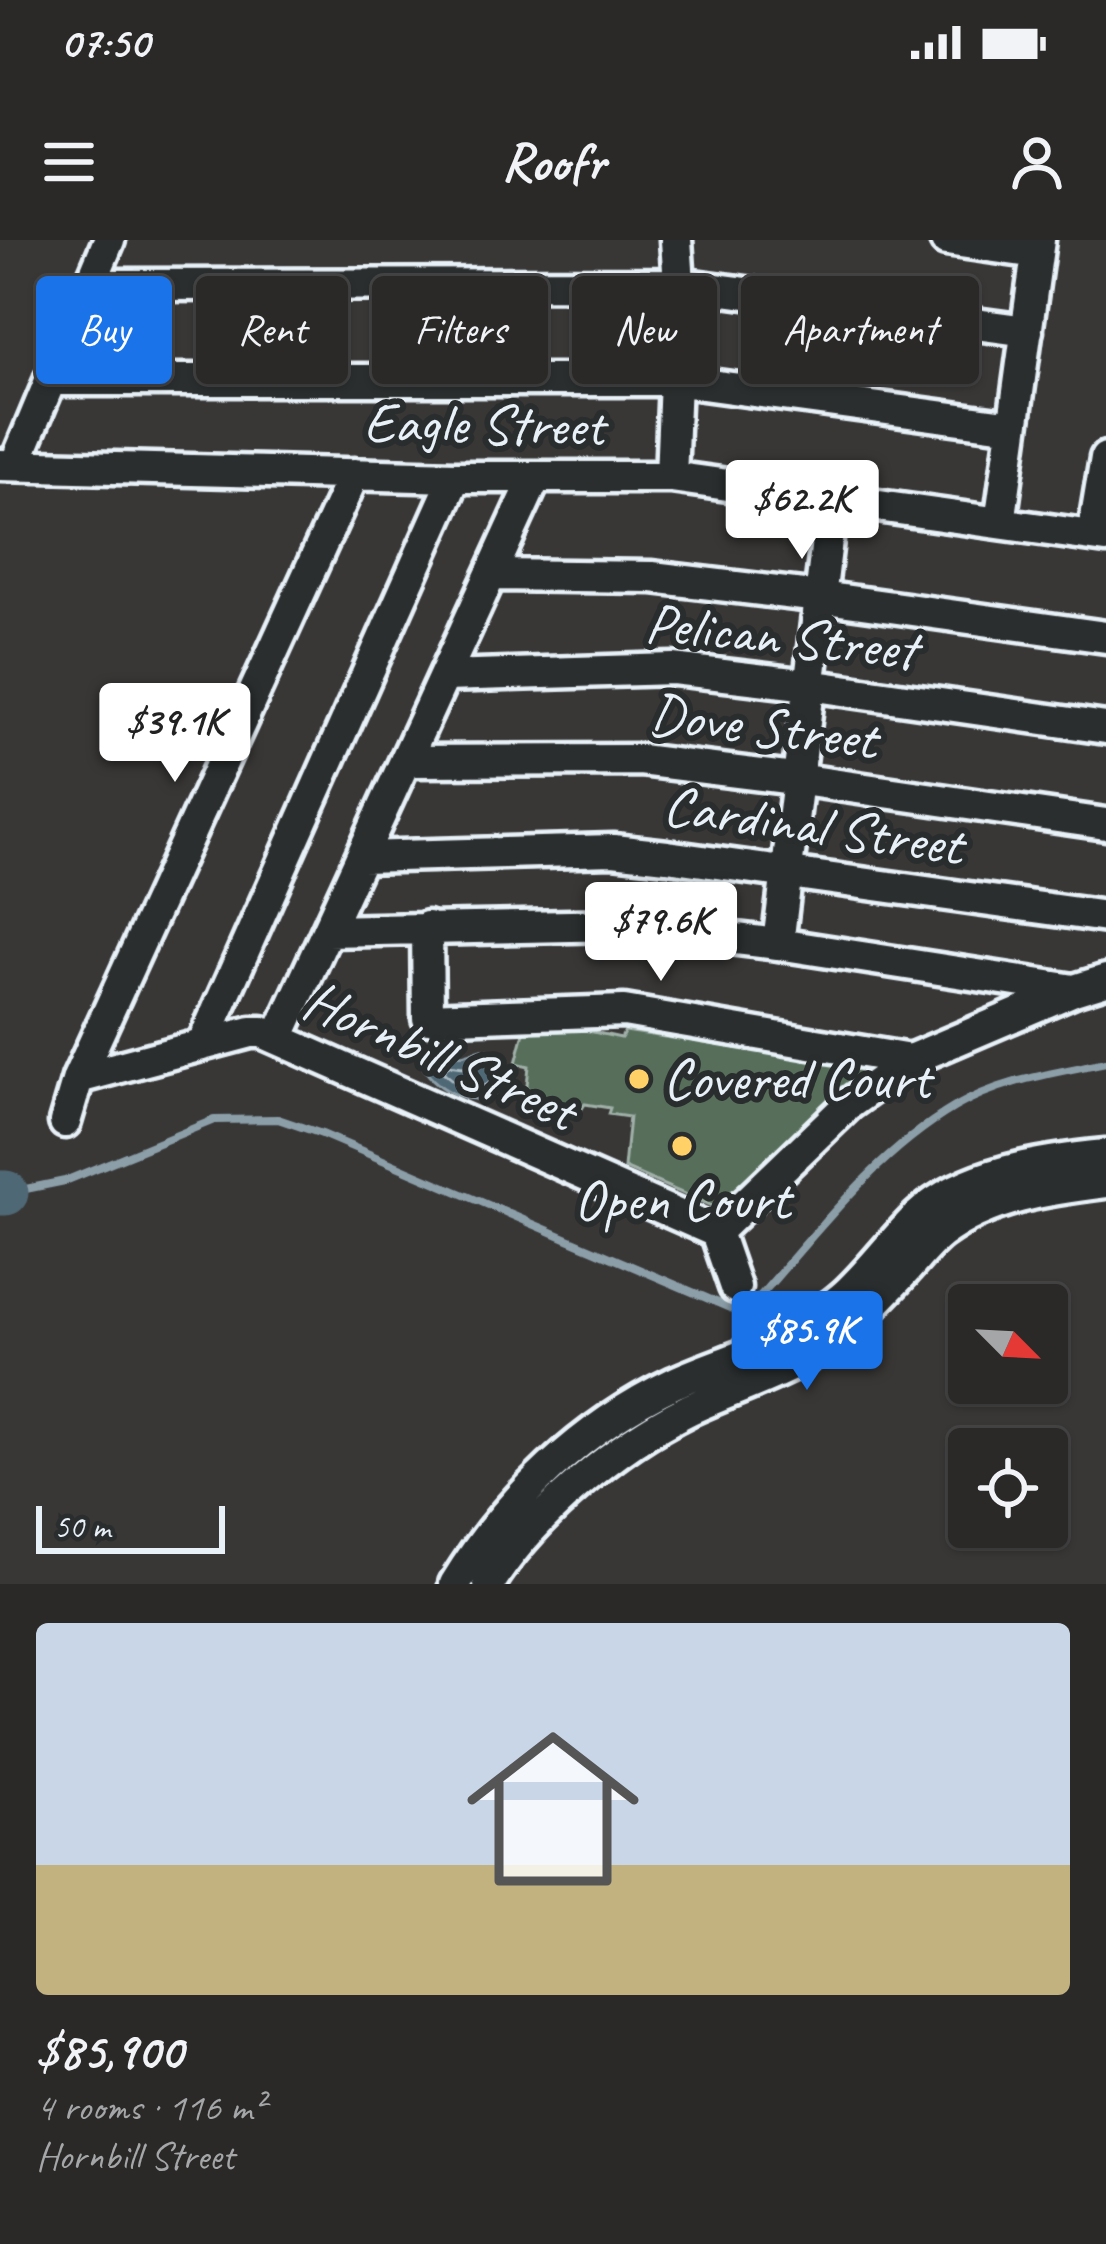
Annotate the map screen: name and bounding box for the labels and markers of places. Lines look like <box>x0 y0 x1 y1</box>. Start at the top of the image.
pin: $62.2K <box>704 460 900 562</box>
pin: $39.1K <box>77 683 273 785</box>
pin: $79.6K <box>563 882 759 984</box>
place label: Covered Court <box>663 1043 936 1115</box>
marker: Covered Court <box>626 1066 652 1092</box>
marker: Open Court <box>669 1133 695 1159</box>
place label: Open Court <box>574 1164 795 1236</box>
pin: $85.9K <box>709 1291 905 1393</box>

